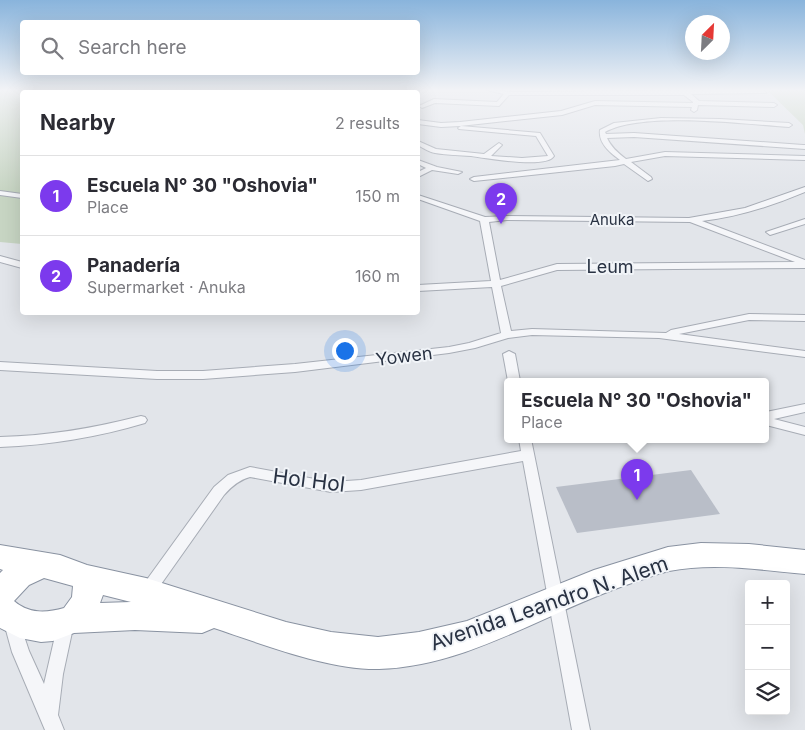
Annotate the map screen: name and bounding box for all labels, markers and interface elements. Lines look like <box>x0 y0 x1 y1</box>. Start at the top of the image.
north arrow <box>685 15 730 60</box>
search box <box>20 20 420 75</box>
icon: search <box>38 34 66 62</box>
text: Search here <box>78 36 187 59</box>
text: Nearby <box>40 110 115 135</box>
text: 2 results <box>335 113 400 133</box>
text: Escuela N° 30 "Oshovia" <box>87 174 318 197</box>
pin: 2 <box>485 183 517 224</box>
text: 1 <box>53 186 59 206</box>
text: 150 m <box>355 186 400 206</box>
text: Place <box>87 197 129 217</box>
street label: Anuka <box>590 210 634 229</box>
text: Panadería <box>87 254 180 277</box>
street label: Leum <box>586 256 634 277</box>
text: 2 <box>51 266 61 286</box>
text: 160 m <box>355 266 400 286</box>
text: Supermarket · Anuka <box>87 277 246 297</box>
your location <box>332 338 358 364</box>
street label: Yowen <box>375 342 433 370</box>
popup <box>504 378 769 443</box>
text: Escuela N° 30 "Oshovia" <box>521 389 752 412</box>
text: Place <box>521 412 563 432</box>
pin: 1 <box>621 459 653 500</box>
street label: Hol Hol <box>272 463 346 497</box>
street label: Avenida Leandro N. Alem <box>427 550 671 656</box>
map controls <box>745 580 790 715</box>
button: + <box>745 580 790 625</box>
button: − <box>745 625 790 670</box>
button: layers <box>745 670 790 715</box>

